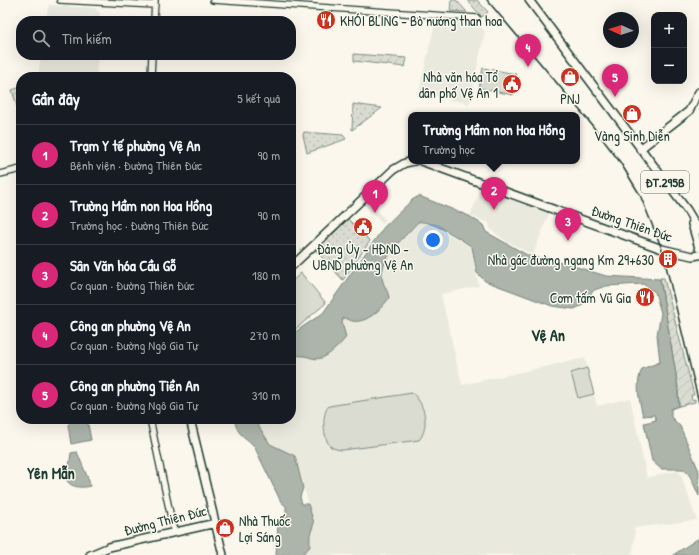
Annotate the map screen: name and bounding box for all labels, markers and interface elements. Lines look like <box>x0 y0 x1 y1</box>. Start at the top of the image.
restaurant icon: KHÓI BLING - Bò nướng than hoa <box>315 9 337 31</box>
place label: KHÓI BLING - Bò nướng than hoa <box>340 11 503 31</box>
north arrow <box>603 12 639 48</box>
map controls <box>651 12 687 84</box>
button: + <box>651 12 687 48</box>
search box <box>16 16 296 60</box>
icon: search <box>30 27 52 49</box>
text: Tìm kiếm <box>62 28 112 49</box>
pin: 4 <box>515 34 541 67</box>
button: − <box>651 48 687 84</box>
pin: 5 <box>602 64 628 97</box>
shop icon: PNJ <box>559 66 581 88</box>
place label: Nhà văn hóa Tổ dân phố Vệ An 1 <box>419 67 498 103</box>
public building icon: Nhà văn hóa Tổ dân phố Vệ An 1 <box>501 73 523 95</box>
text: Gần đây <box>32 87 80 110</box>
text: 5 kết quả <box>237 89 280 107</box>
place label: PNJ <box>560 89 580 108</box>
shop icon: Vàng Sinh Diễn <box>621 103 643 125</box>
popup <box>408 112 580 164</box>
text: Trường Mầm non Hoa Hồng <box>423 119 565 140</box>
place label: Vàng Sinh Diễn <box>594 126 670 146</box>
text: Trạm Y tế phường Vệ An <box>70 135 201 156</box>
text: Trường học <box>423 140 475 158</box>
text: 1 <box>43 146 47 164</box>
text: 90 m <box>258 146 280 164</box>
text: Bệnh viện · Đường Thiên Đức <box>70 156 202 174</box>
road number: ĐT.295B <box>641 171 689 193</box>
pin: 2 <box>481 177 507 210</box>
pin: 1 <box>362 180 388 213</box>
text: Trường Mầm non Hoa Hồng <box>70 195 212 216</box>
street label: Đường Thiên Đức <box>589 200 675 247</box>
text: 2 <box>42 206 48 224</box>
text: 90 m <box>258 206 280 224</box>
pin: 3 <box>555 208 581 241</box>
text: Trường học · Đường Thiên Đức <box>70 216 209 234</box>
public building icon: Đảng Ủy - HĐND - UBND phường Vệ An <box>352 216 374 238</box>
your location <box>423 230 443 250</box>
place label: Đảng Ủy - HĐND - UBND phường Vệ An <box>313 239 413 275</box>
building icon: Nhà gác đường ngang Km 29+630 <box>657 248 679 270</box>
place label: Nhà gác đường ngang Km 29+630 <box>488 250 654 270</box>
text: Sân Văn hóa Cầu Gỗ <box>70 255 176 276</box>
text: 3 <box>42 266 48 284</box>
text: 180 m <box>252 266 280 284</box>
text: Cơ quan · Đường Thiên Đức <box>70 276 194 294</box>
restaurant icon: Cơm tấm Vũ Gia <box>634 286 656 308</box>
place label: Cơm tấm Vũ Gia <box>550 288 632 307</box>
text: Công an phường Vệ An <box>70 315 191 336</box>
district label: Vệ An <box>531 324 565 346</box>
text: 4 <box>43 326 47 344</box>
text: 270 m <box>250 326 280 344</box>
text: Cơ quan · Đường Ngô Gia Tự <box>70 336 198 354</box>
text: Công an phường Tiền An <box>70 375 200 396</box>
text: 5 <box>42 386 48 404</box>
text: 310 m <box>252 386 280 404</box>
text: Cơ quan · Đường Ngô Gia Tự <box>70 396 198 414</box>
district label: Yên Mẫn <box>27 462 75 484</box>
street label: Đường Thiên Đức <box>122 500 209 540</box>
place label: Nhà Thuốc Lợi Sáng <box>239 511 291 547</box>
shop icon: Nhà Thuốc Lợi Sáng <box>214 517 236 539</box>

